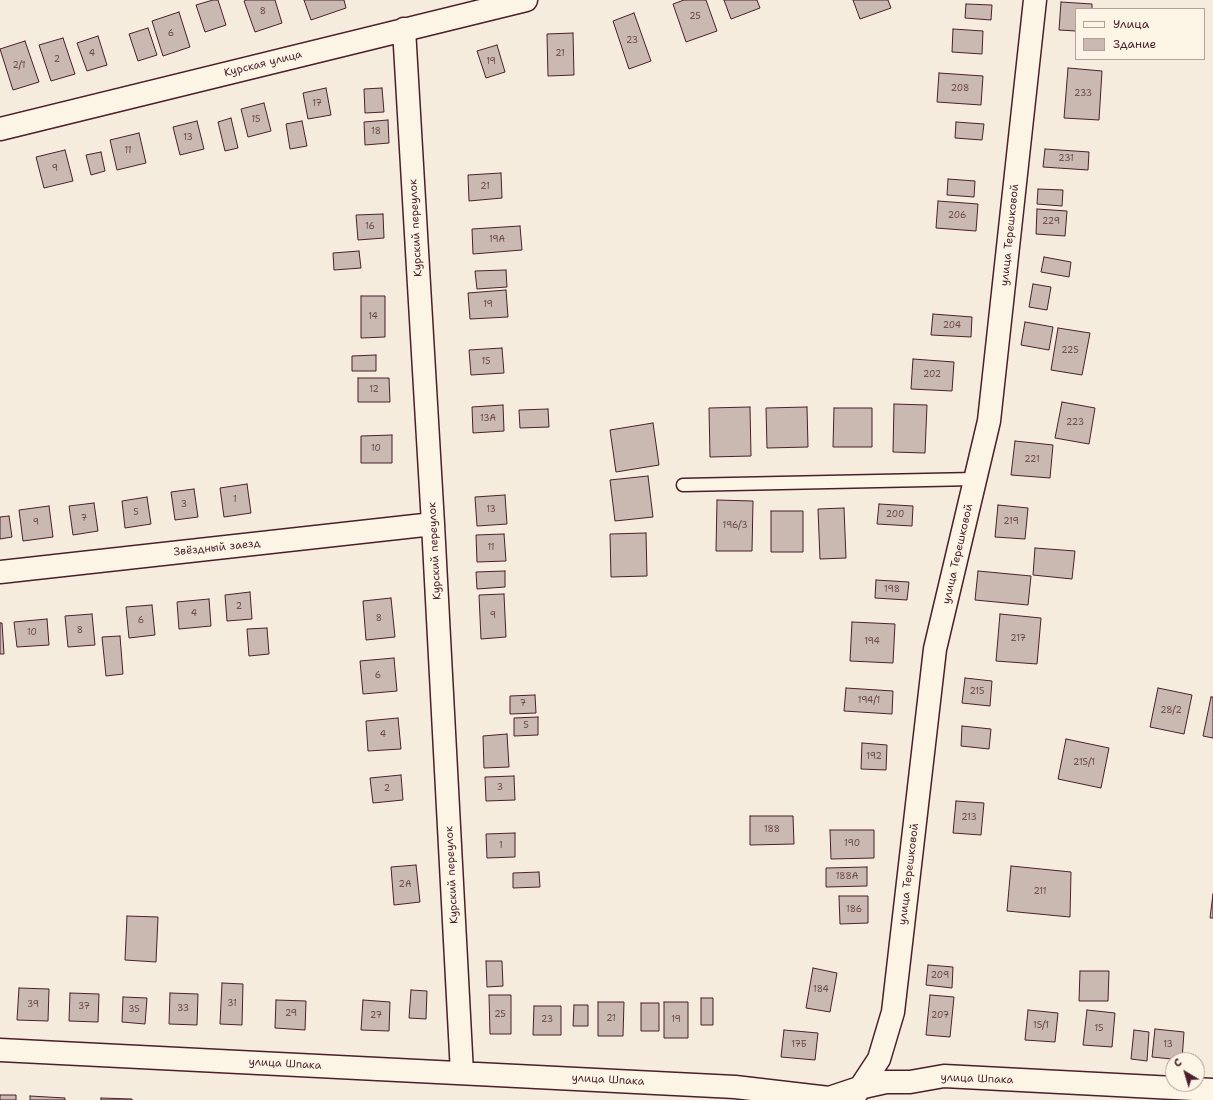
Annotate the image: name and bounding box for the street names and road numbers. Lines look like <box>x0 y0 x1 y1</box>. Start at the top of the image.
street label: Курская улица <box>223 48 303 80</box>
street label: Курский переулок <box>407 179 425 277</box>
street label: улица Терешковой <box>998 183 1022 287</box>
street label: Курский переулок <box>426 502 444 600</box>
street label: улица Терешковой <box>940 503 976 605</box>
street label: Звёздный заезд <box>173 537 261 559</box>
street label: улица Терешковой <box>896 822 922 926</box>
street label: Курский переулок <box>443 826 461 924</box>
street label: улица Шпака <box>248 1055 322 1073</box>
street label: улица Шпака <box>571 1071 645 1089</box>
street label: улица Шпака <box>940 1071 1014 1087</box>

